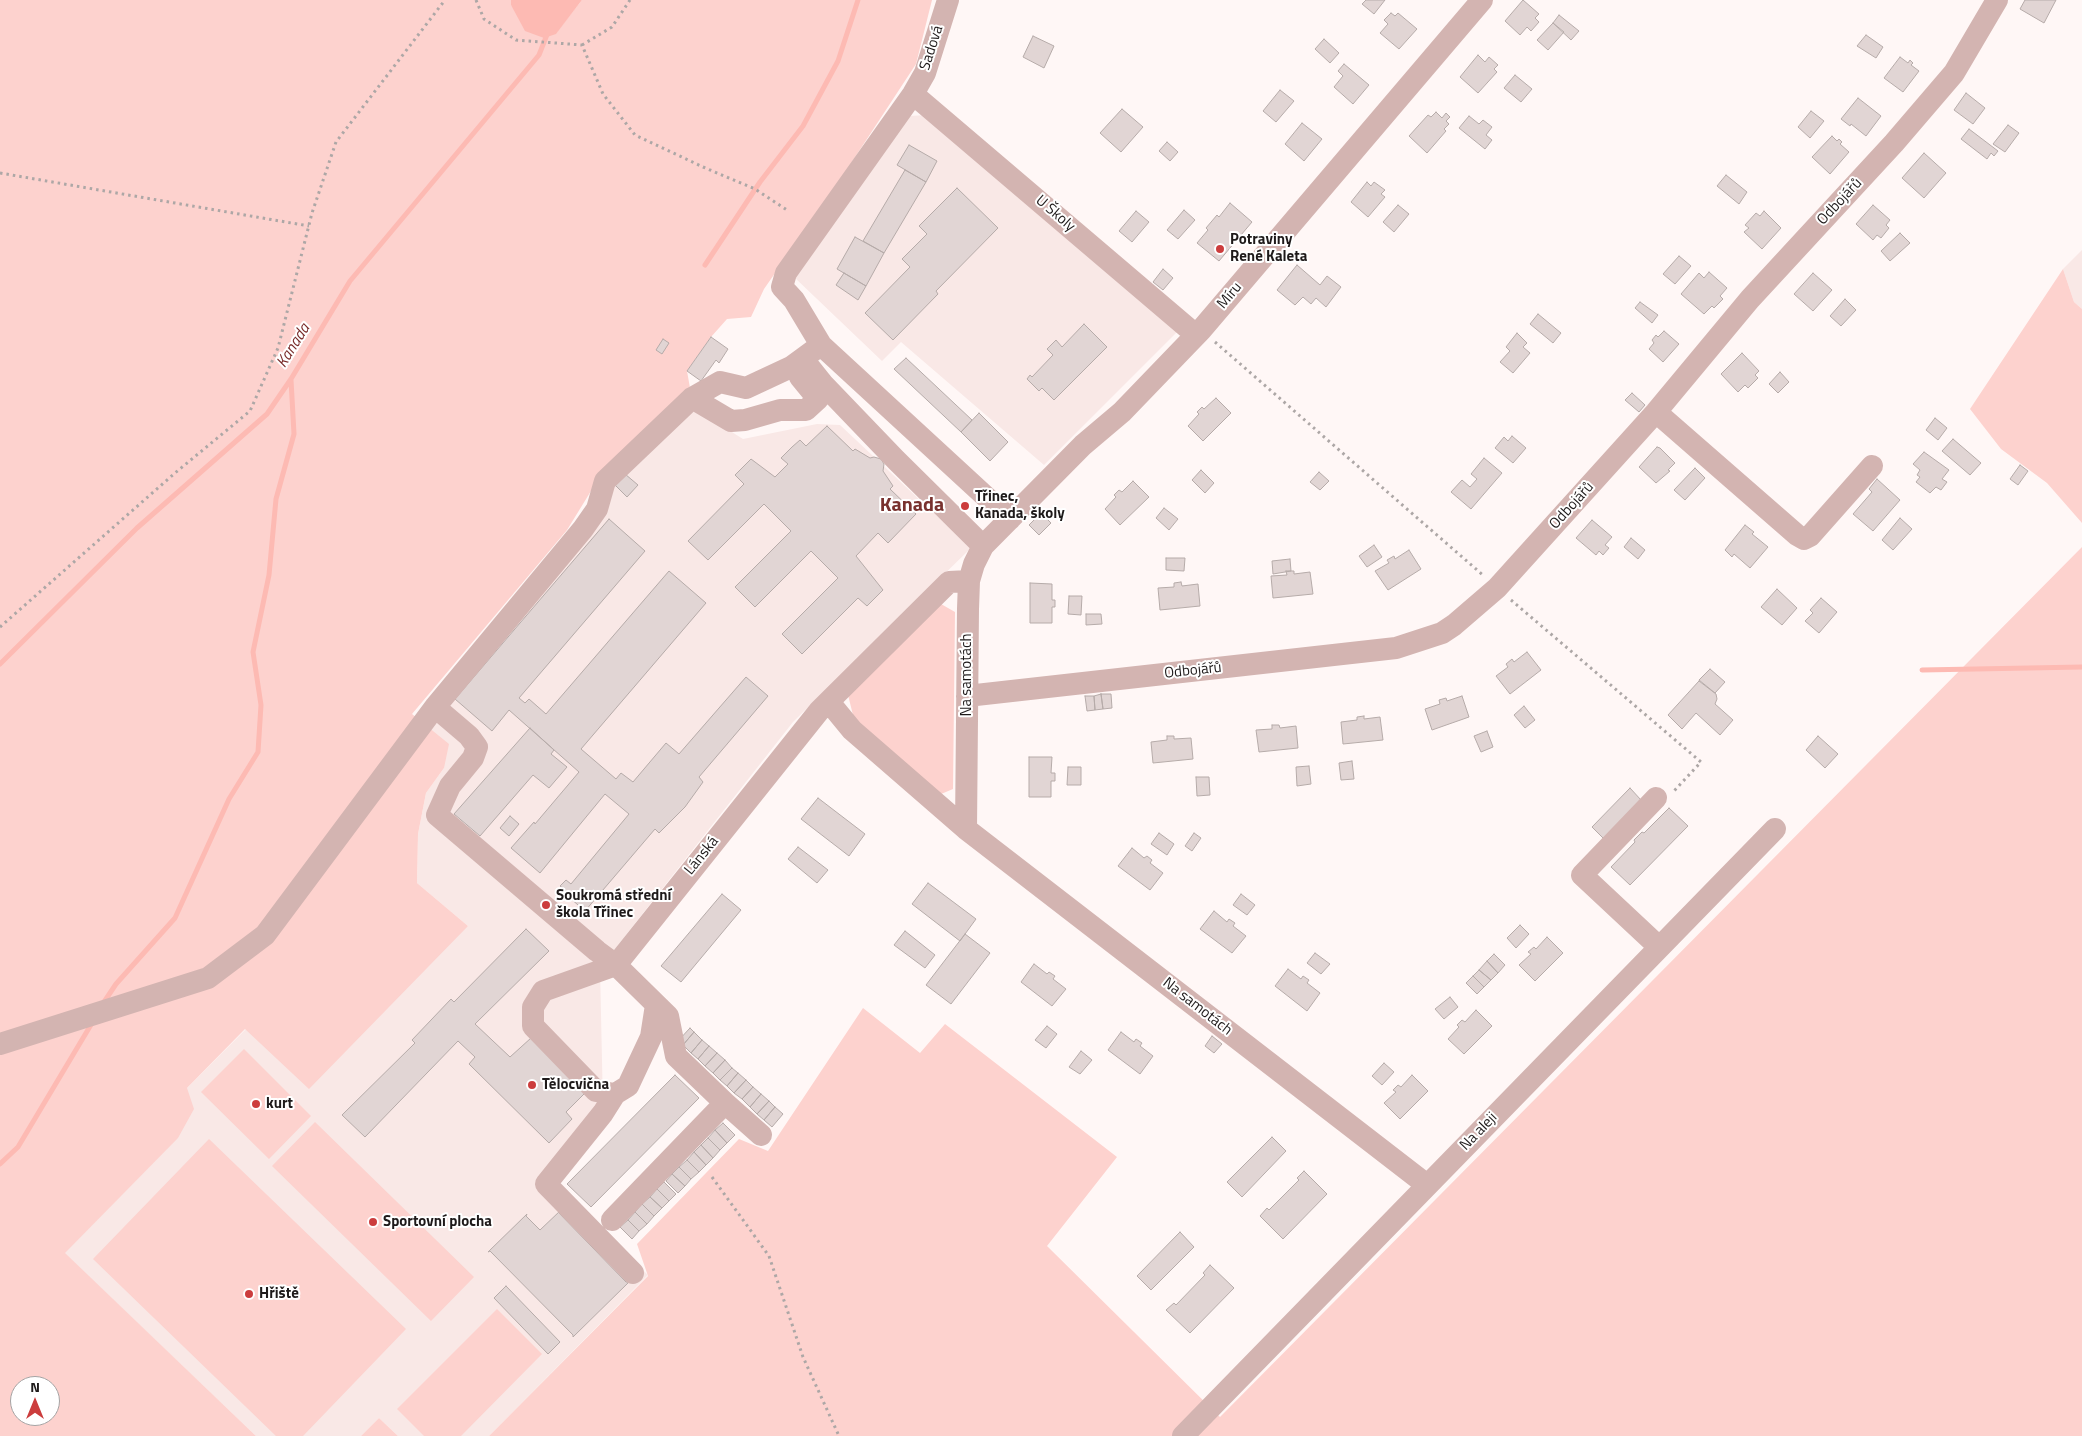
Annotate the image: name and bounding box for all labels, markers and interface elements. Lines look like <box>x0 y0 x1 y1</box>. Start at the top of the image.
street label: Sadová <box>916 23 948 73</box>
street label: Odbojářů <box>1814 175 1866 229</box>
street label: U Školy <box>1031 192 1079 236</box>
place label: Potraviny René Kaleta <box>1230 231 1307 266</box>
marker: Potraviny René Kaleta <box>1214 243 1226 255</box>
street label: Míru <box>1214 279 1246 313</box>
water label: Kanada <box>273 321 315 371</box>
street label: Odbojářů <box>1546 479 1598 533</box>
place label: Třinec, Kanada, školy <box>975 488 1065 523</box>
district label: Kanada <box>880 494 944 518</box>
marker: Třinec, Kanada, školy <box>959 500 971 512</box>
street label: Na samotách <box>958 633 976 717</box>
street label: Odbojářů <box>1163 659 1223 683</box>
street label: Lánská <box>681 833 723 879</box>
place label: Soukromá střední škola Třinec <box>556 887 671 922</box>
marker: Soukromá střední škola Třinec <box>540 899 552 911</box>
street label: Na samotách <box>1159 974 1235 1040</box>
place label: Tělocvična <box>542 1076 609 1094</box>
marker: Tělocvična <box>526 1079 538 1091</box>
place label: kurt <box>266 1095 293 1113</box>
marker: kurt <box>250 1098 262 1110</box>
street label: Na aleji <box>1457 1109 1501 1155</box>
place label: Sportovní plocha <box>383 1213 492 1231</box>
marker: Sportovní plocha <box>367 1216 379 1228</box>
place label: Hřiště <box>259 1285 299 1303</box>
marker: Hřiště <box>243 1288 255 1300</box>
north arrow <box>10 1376 60 1426</box>
text: N <box>30 1376 40 1397</box>

